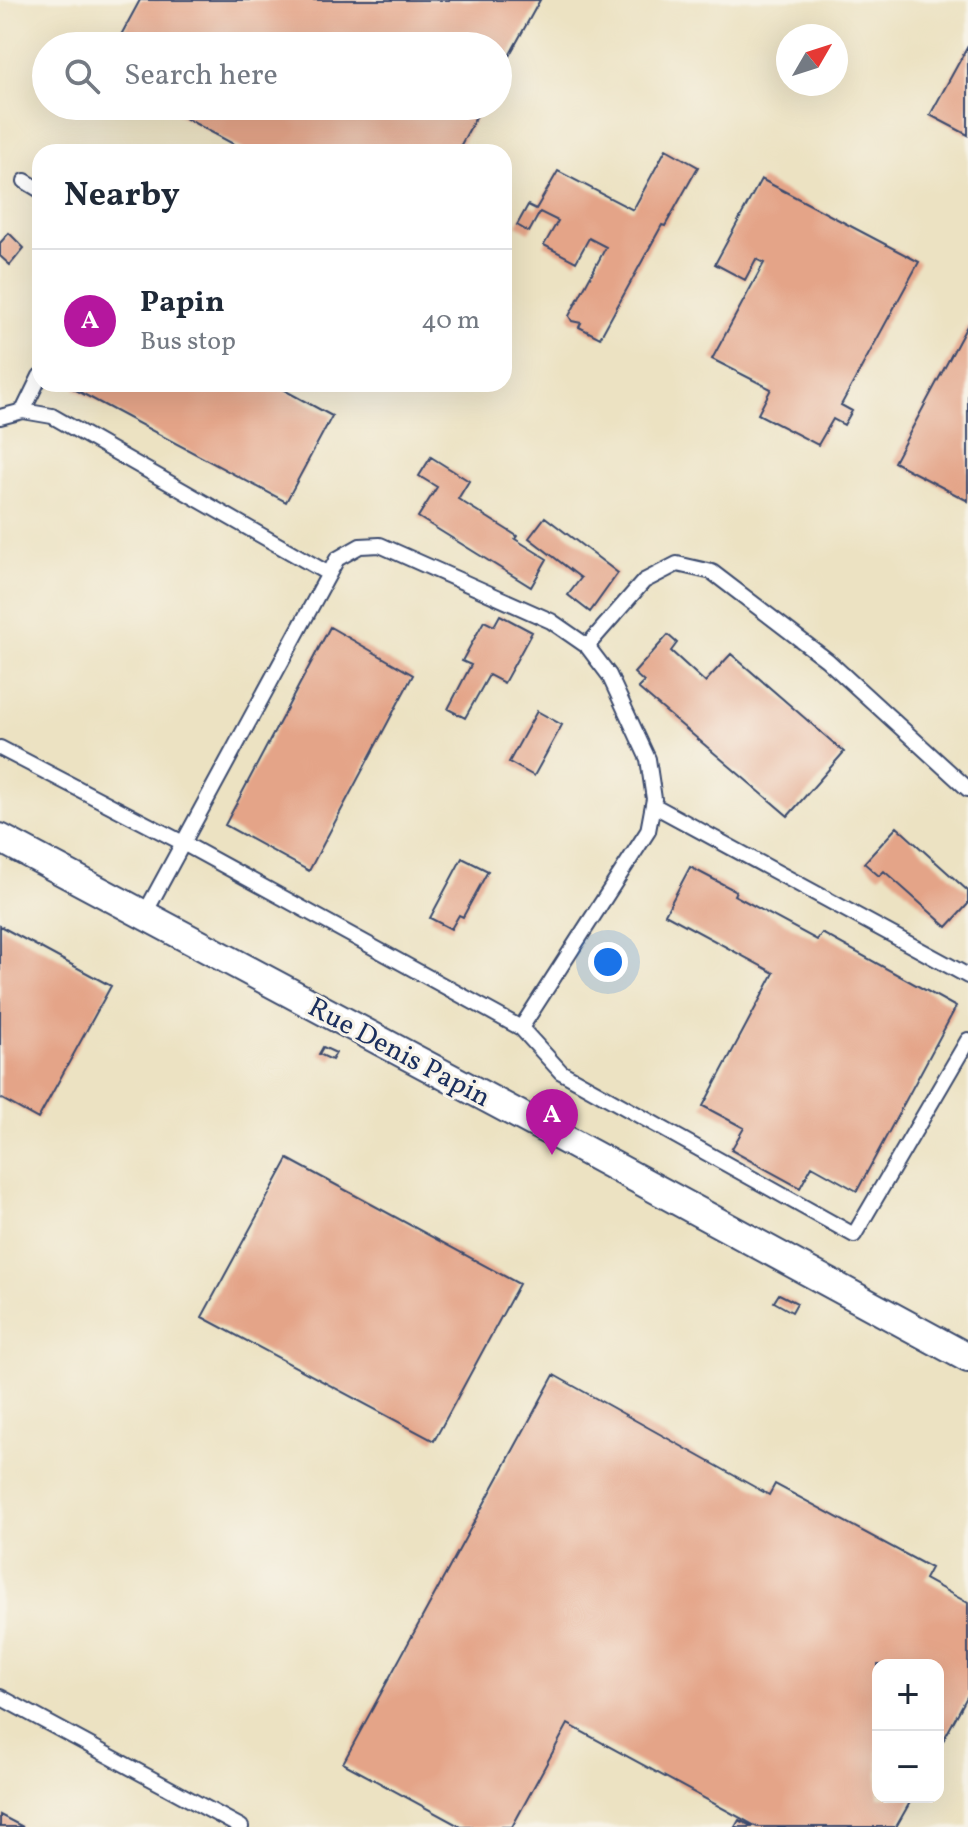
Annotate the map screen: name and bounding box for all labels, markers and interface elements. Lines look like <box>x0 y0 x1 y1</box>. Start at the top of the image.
north arrow <box>776 24 848 96</box>
search box <box>32 32 512 120</box>
icon: search <box>60 54 104 98</box>
text: Search here <box>124 55 278 97</box>
text: Nearby <box>64 173 180 220</box>
text: Papin <box>140 282 225 324</box>
text: A <box>81 303 99 339</box>
text: 40 m <box>421 303 480 339</box>
text: Bus stop <box>140 324 236 360</box>
your location <box>588 942 628 982</box>
street label: Rue Denis Papin <box>301 989 497 1118</box>
pin: A <box>526 1089 578 1155</box>
map controls <box>872 1659 944 1803</box>
button: + <box>872 1659 944 1731</box>
button: − <box>872 1731 944 1803</box>

